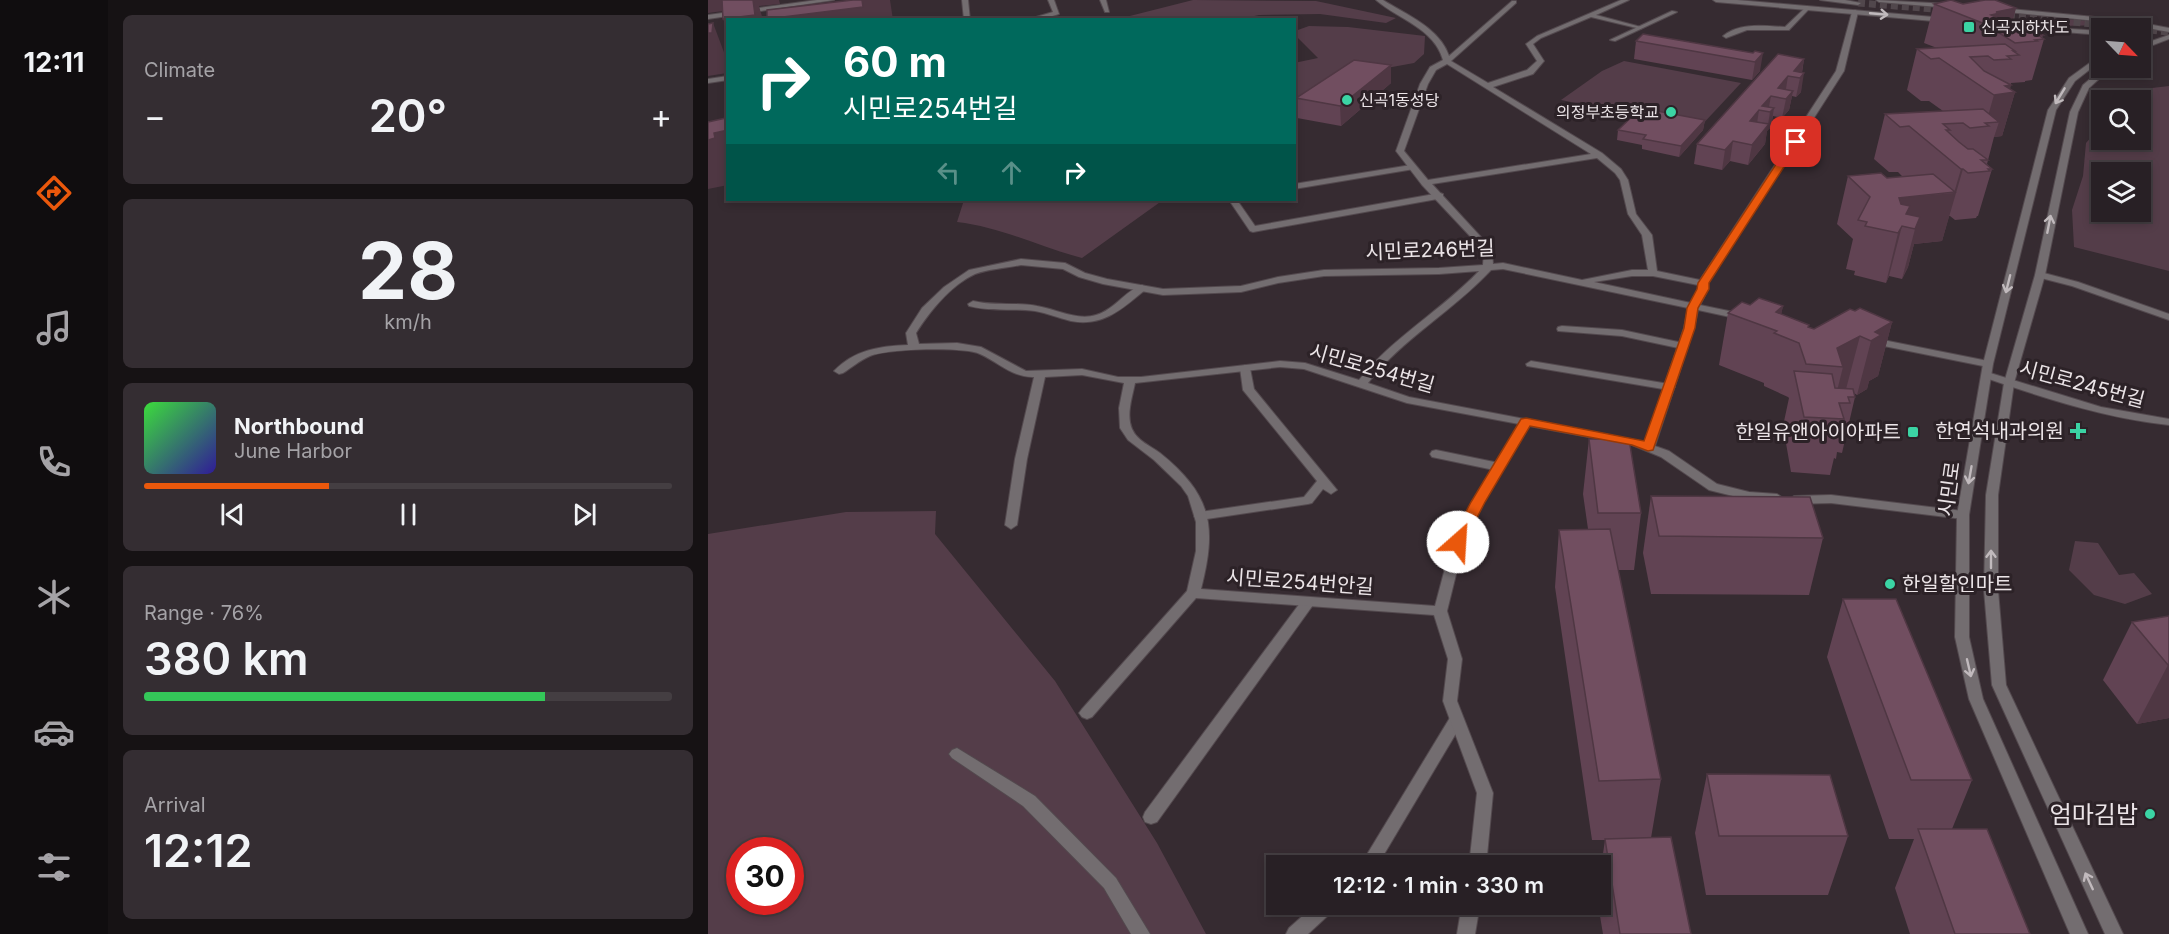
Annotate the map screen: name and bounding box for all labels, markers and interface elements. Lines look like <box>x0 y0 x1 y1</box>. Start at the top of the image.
one-way arrow <box>1869 9 1889 20</box>
place label: 신곡지하차도 <box>1981 17 2070 37</box>
north arrow <box>2091 18 2151 78</box>
map controls <box>2091 18 2151 222</box>
marker: 신곡지하차도 <box>1962 20 1976 34</box>
text: 60 m <box>843 36 947 87</box>
icon: right <box>744 42 822 120</box>
text: 12:11 <box>24 46 84 79</box>
text: Climate <box>144 58 215 82</box>
one-way arrow <box>2054 87 2066 104</box>
text: 20° <box>369 88 447 143</box>
place label: 신곡1동성당 <box>1359 90 1439 110</box>
button: search <box>2091 90 2151 150</box>
text: 시민로254번길 <box>843 92 1018 125</box>
marker: 신곡1동성당 <box>1340 93 1354 107</box>
text: − <box>144 96 166 136</box>
text: + <box>650 96 672 136</box>
place label: 의정부초등학교 <box>1556 102 1659 122</box>
marker: 의정부초등학교 <box>1664 105 1678 119</box>
pin <box>1770 116 1821 167</box>
icon: arrive <box>1779 125 1812 158</box>
icon: left <box>932 156 965 189</box>
icon: ahead <box>995 156 1028 189</box>
icon: right <box>1058 156 1091 189</box>
button: layers <box>2091 162 2151 222</box>
icon: directions <box>33 172 75 214</box>
one-way arrow <box>2044 214 2055 234</box>
text: 28 <box>358 223 458 318</box>
street label: 시민로246번길 <box>1365 236 1495 264</box>
one-way arrow <box>2001 274 2013 293</box>
icon: music <box>33 307 75 349</box>
text: km/h <box>384 310 432 334</box>
street label: 시민로254번길 <box>1307 339 1437 397</box>
street label: 시민로245번길 <box>2017 356 2147 412</box>
text: Northbound <box>234 413 364 439</box>
place label: 한연석내과의원 <box>1935 419 2064 443</box>
place label: 한일유앤아이아파트 <box>1735 420 1901 444</box>
marker: 한연석내과의원 <box>2069 422 2087 440</box>
marker: 한일유앤아이아파트 <box>1906 425 1920 439</box>
text: June Harbor <box>234 439 352 463</box>
icon: phone <box>33 441 75 483</box>
street label: 시민로 <box>1933 460 1965 518</box>
one-way arrow <box>1964 464 1975 484</box>
icon: previous <box>216 498 249 531</box>
icon: pause <box>392 498 425 531</box>
icon: next <box>568 498 601 531</box>
position arrow <box>1426 510 1490 574</box>
one-way arrow <box>1985 550 1997 570</box>
street label: 시민로254번안길 <box>1225 565 1375 599</box>
place label: 한일할인마트 <box>1902 572 2012 596</box>
icon: climate <box>33 576 75 618</box>
marker: 한일할인마트 <box>1883 577 1897 591</box>
text: Range · 76% <box>144 601 264 625</box>
text: 380 km <box>144 631 309 686</box>
one-way arrow <box>1964 658 1975 677</box>
icon: car <box>33 711 75 753</box>
text: Arrival <box>144 793 206 817</box>
place label: 엄마김밥 <box>2050 800 2138 829</box>
marker: 엄마김밥 <box>2143 807 2157 821</box>
text: 12:12 <box>144 823 252 878</box>
speed limit sign: 30 <box>726 837 804 915</box>
icon: filters <box>33 846 75 888</box>
text: 12:12 · 1 min · 330 m <box>1333 872 1544 898</box>
one-way arrow <box>2082 873 2094 891</box>

